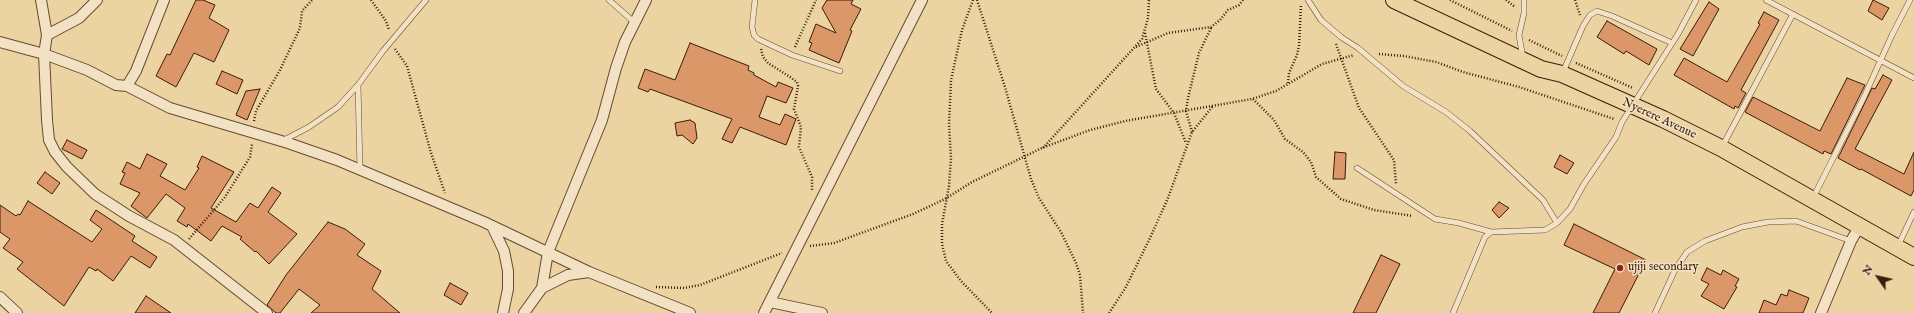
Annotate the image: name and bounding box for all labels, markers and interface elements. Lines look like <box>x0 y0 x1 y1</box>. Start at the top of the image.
street label: Nyerere Avenue <box>1619 95 1699 143</box>
north arrow <box>1858 257 1898 297</box>
place label: ujiji secondary <box>1628 261 1699 275</box>
text: N <box>1860 262 1877 278</box>
marker: ujiji secondary <box>1615 263 1625 273</box>

